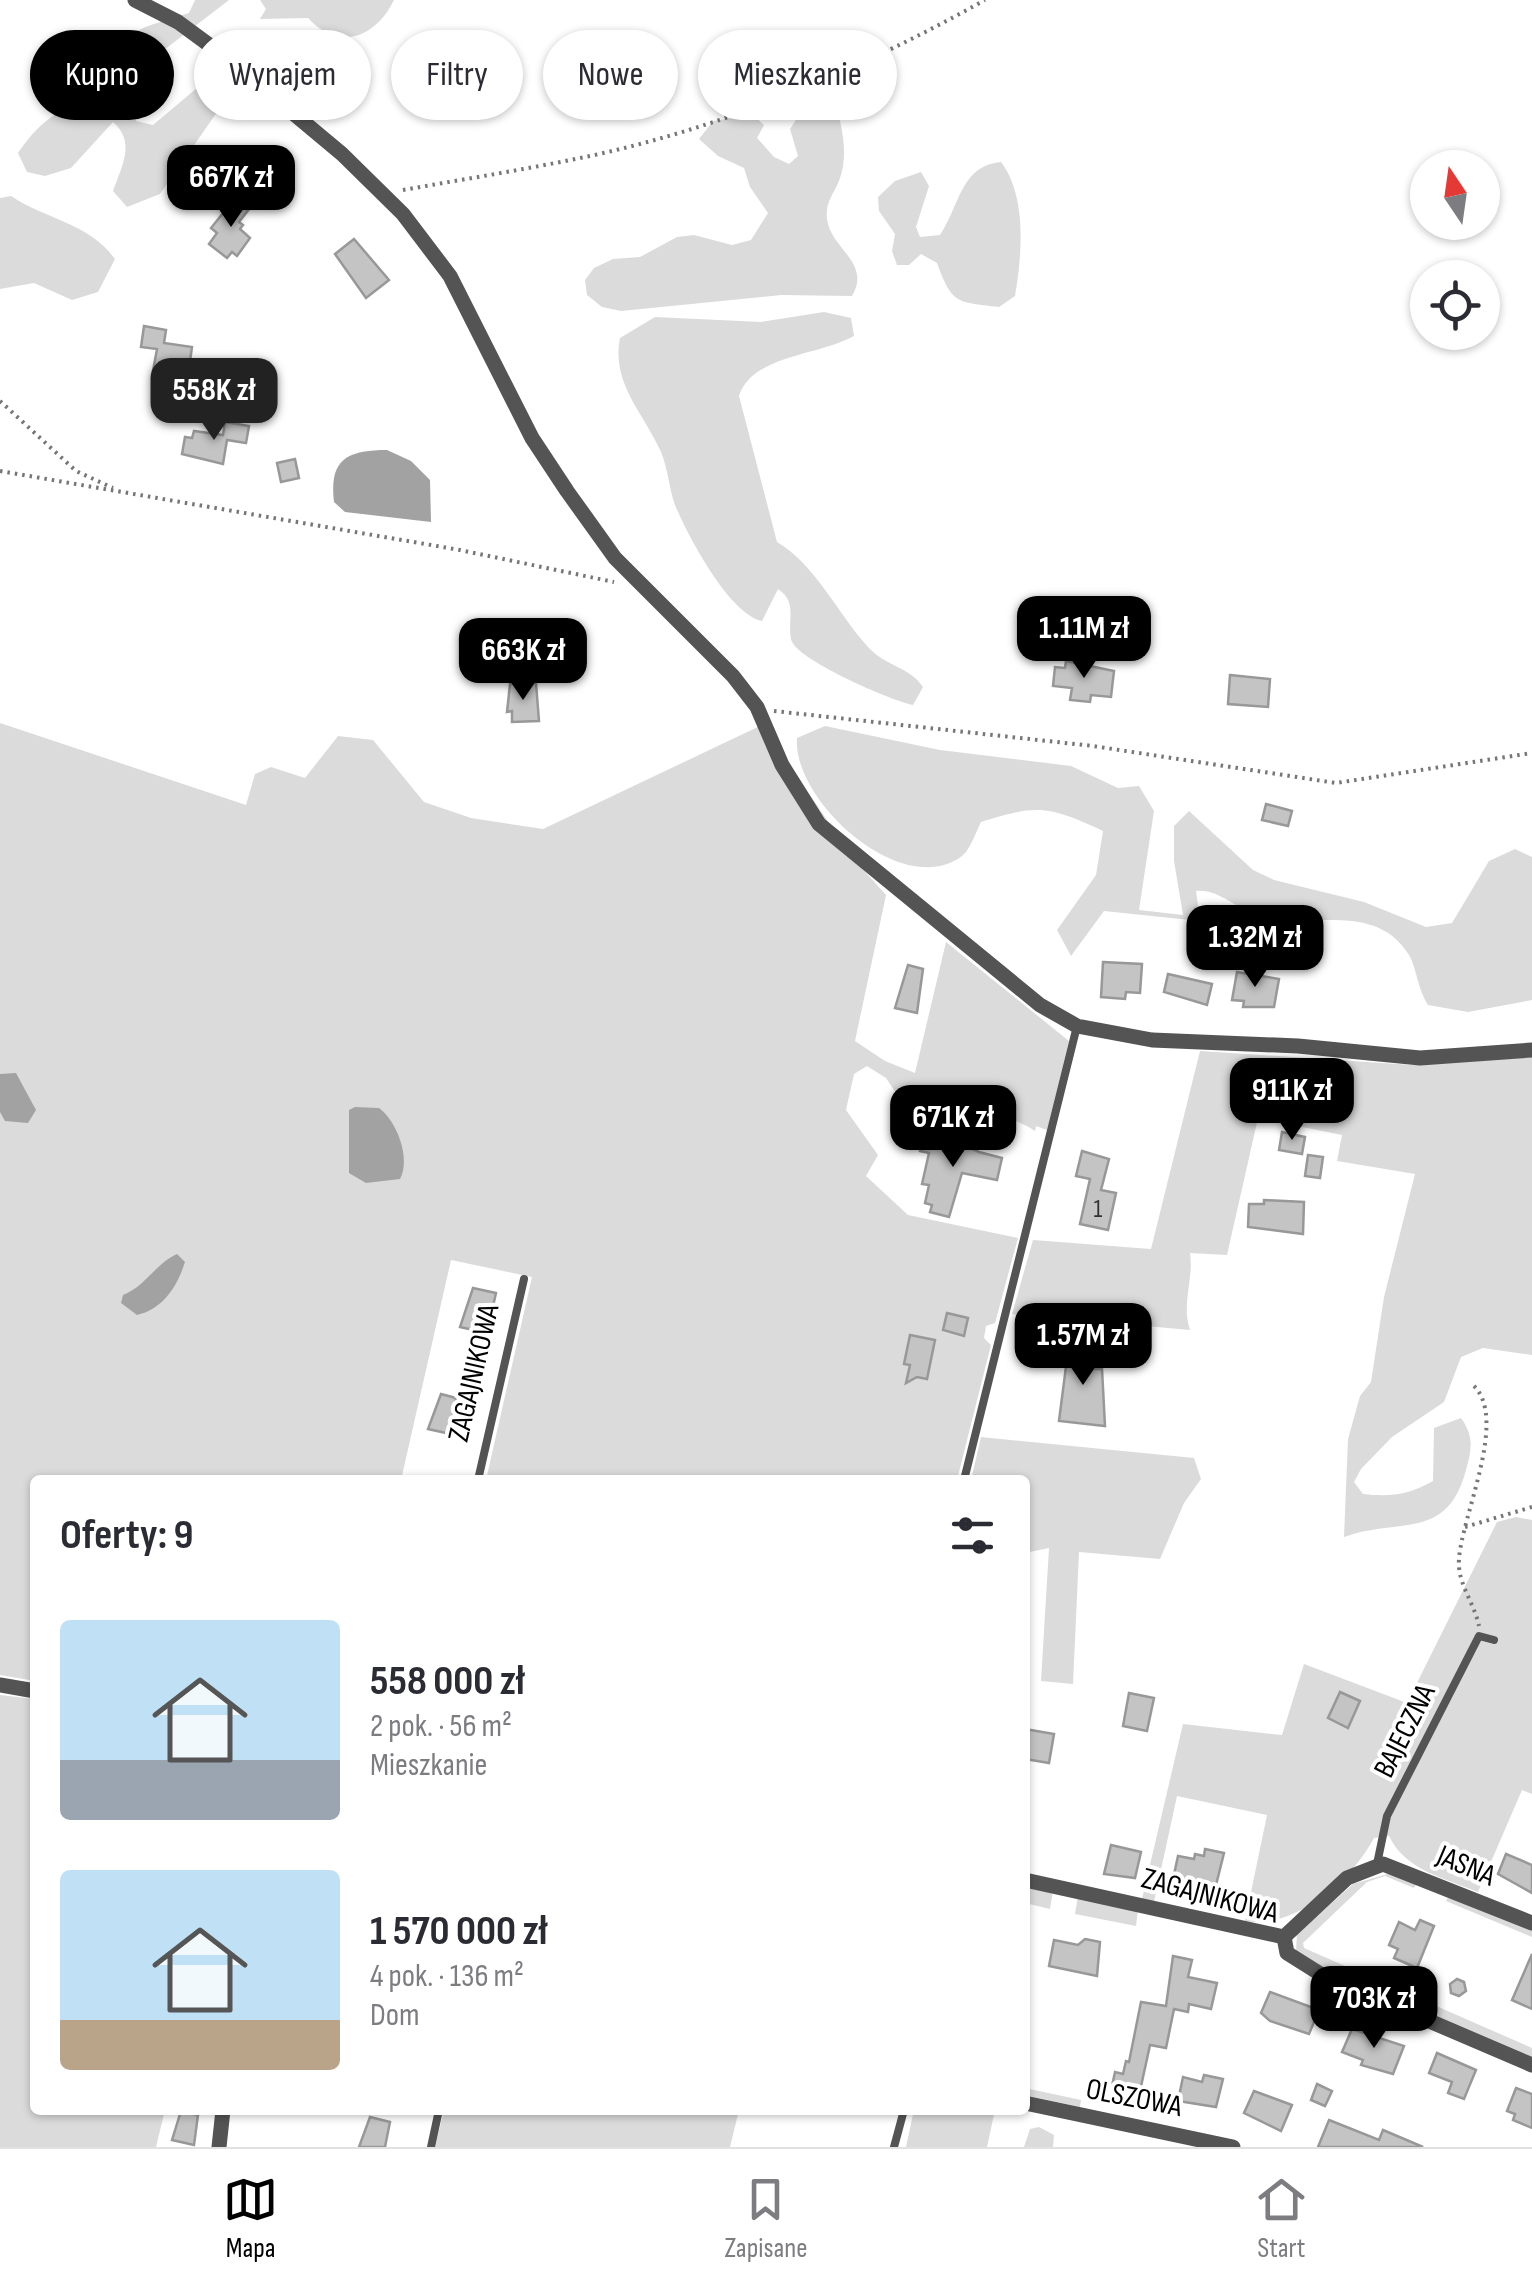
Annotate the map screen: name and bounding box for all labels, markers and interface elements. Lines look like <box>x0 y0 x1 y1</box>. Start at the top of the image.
chip: Kupno <box>30 30 174 120</box>
chip: Wynajem <box>194 30 371 120</box>
chip: Filtry <box>391 30 523 120</box>
chip: Nowe <box>543 30 678 120</box>
chip: Mieszkanie <box>698 30 897 120</box>
pin: 667K zł <box>139 145 323 230</box>
north arrow <box>1410 150 1500 240</box>
map controls <box>1410 150 1500 350</box>
text: 667K zł <box>189 158 273 197</box>
button: locate <box>1410 260 1500 350</box>
pin: 558K zł <box>122 358 306 443</box>
text: 558K zł <box>173 371 255 410</box>
pin: 1.11M zł <box>981 596 1187 681</box>
text: 1.11M zł <box>1039 609 1129 648</box>
pin: 663K zł <box>431 618 615 703</box>
text: 663K zł <box>481 631 565 670</box>
pin: 1.32M zł <box>1152 905 1358 990</box>
text: 1.32M zł <box>1208 918 1302 957</box>
pin: 911K zł <box>1200 1058 1384 1143</box>
text: 911K zł <box>1252 1071 1332 1110</box>
pin: 671K zł <box>861 1085 1045 1170</box>
text: 671K zł <box>912 1098 994 1137</box>
house number: 1 <box>1094 1194 1103 1225</box>
street label: ZAGAJNIKOWA <box>441 1300 507 1445</box>
pin: 1.57M zł <box>980 1303 1186 1388</box>
text: 1.57M zł <box>1037 1316 1129 1355</box>
icon: filters <box>945 1508 1000 1563</box>
text: Oferty: 9 <box>60 1510 193 1561</box>
text: 558 000 zł <box>370 1656 525 1707</box>
icon: home <box>140 1660 260 1780</box>
street label: BAJECZNA <box>1366 1678 1444 1784</box>
text: 2 pok. · 56 m² <box>370 1707 512 1746</box>
text: Mieszkanie <box>370 1746 487 1785</box>
street label: JASNA <box>1430 1837 1501 1894</box>
street label: ZAGAJNIKOWA <box>1138 1860 1283 1932</box>
text: 1 570 000 zł <box>370 1906 547 1957</box>
icon: home <box>140 1910 260 2030</box>
text: 4 pok. · 136 m² <box>370 1957 524 1996</box>
pin: 703K zł <box>1282 1966 1466 2051</box>
text: 703K zł <box>1332 1979 1416 2018</box>
text: Dom <box>370 1996 420 2035</box>
street label: OLSZOWA <box>1083 2071 1185 2125</box>
tab: Mapa <box>223 2172 278 2265</box>
tab: Zapisane <box>725 2172 807 2265</box>
tab: Start <box>1254 2172 1309 2265</box>

